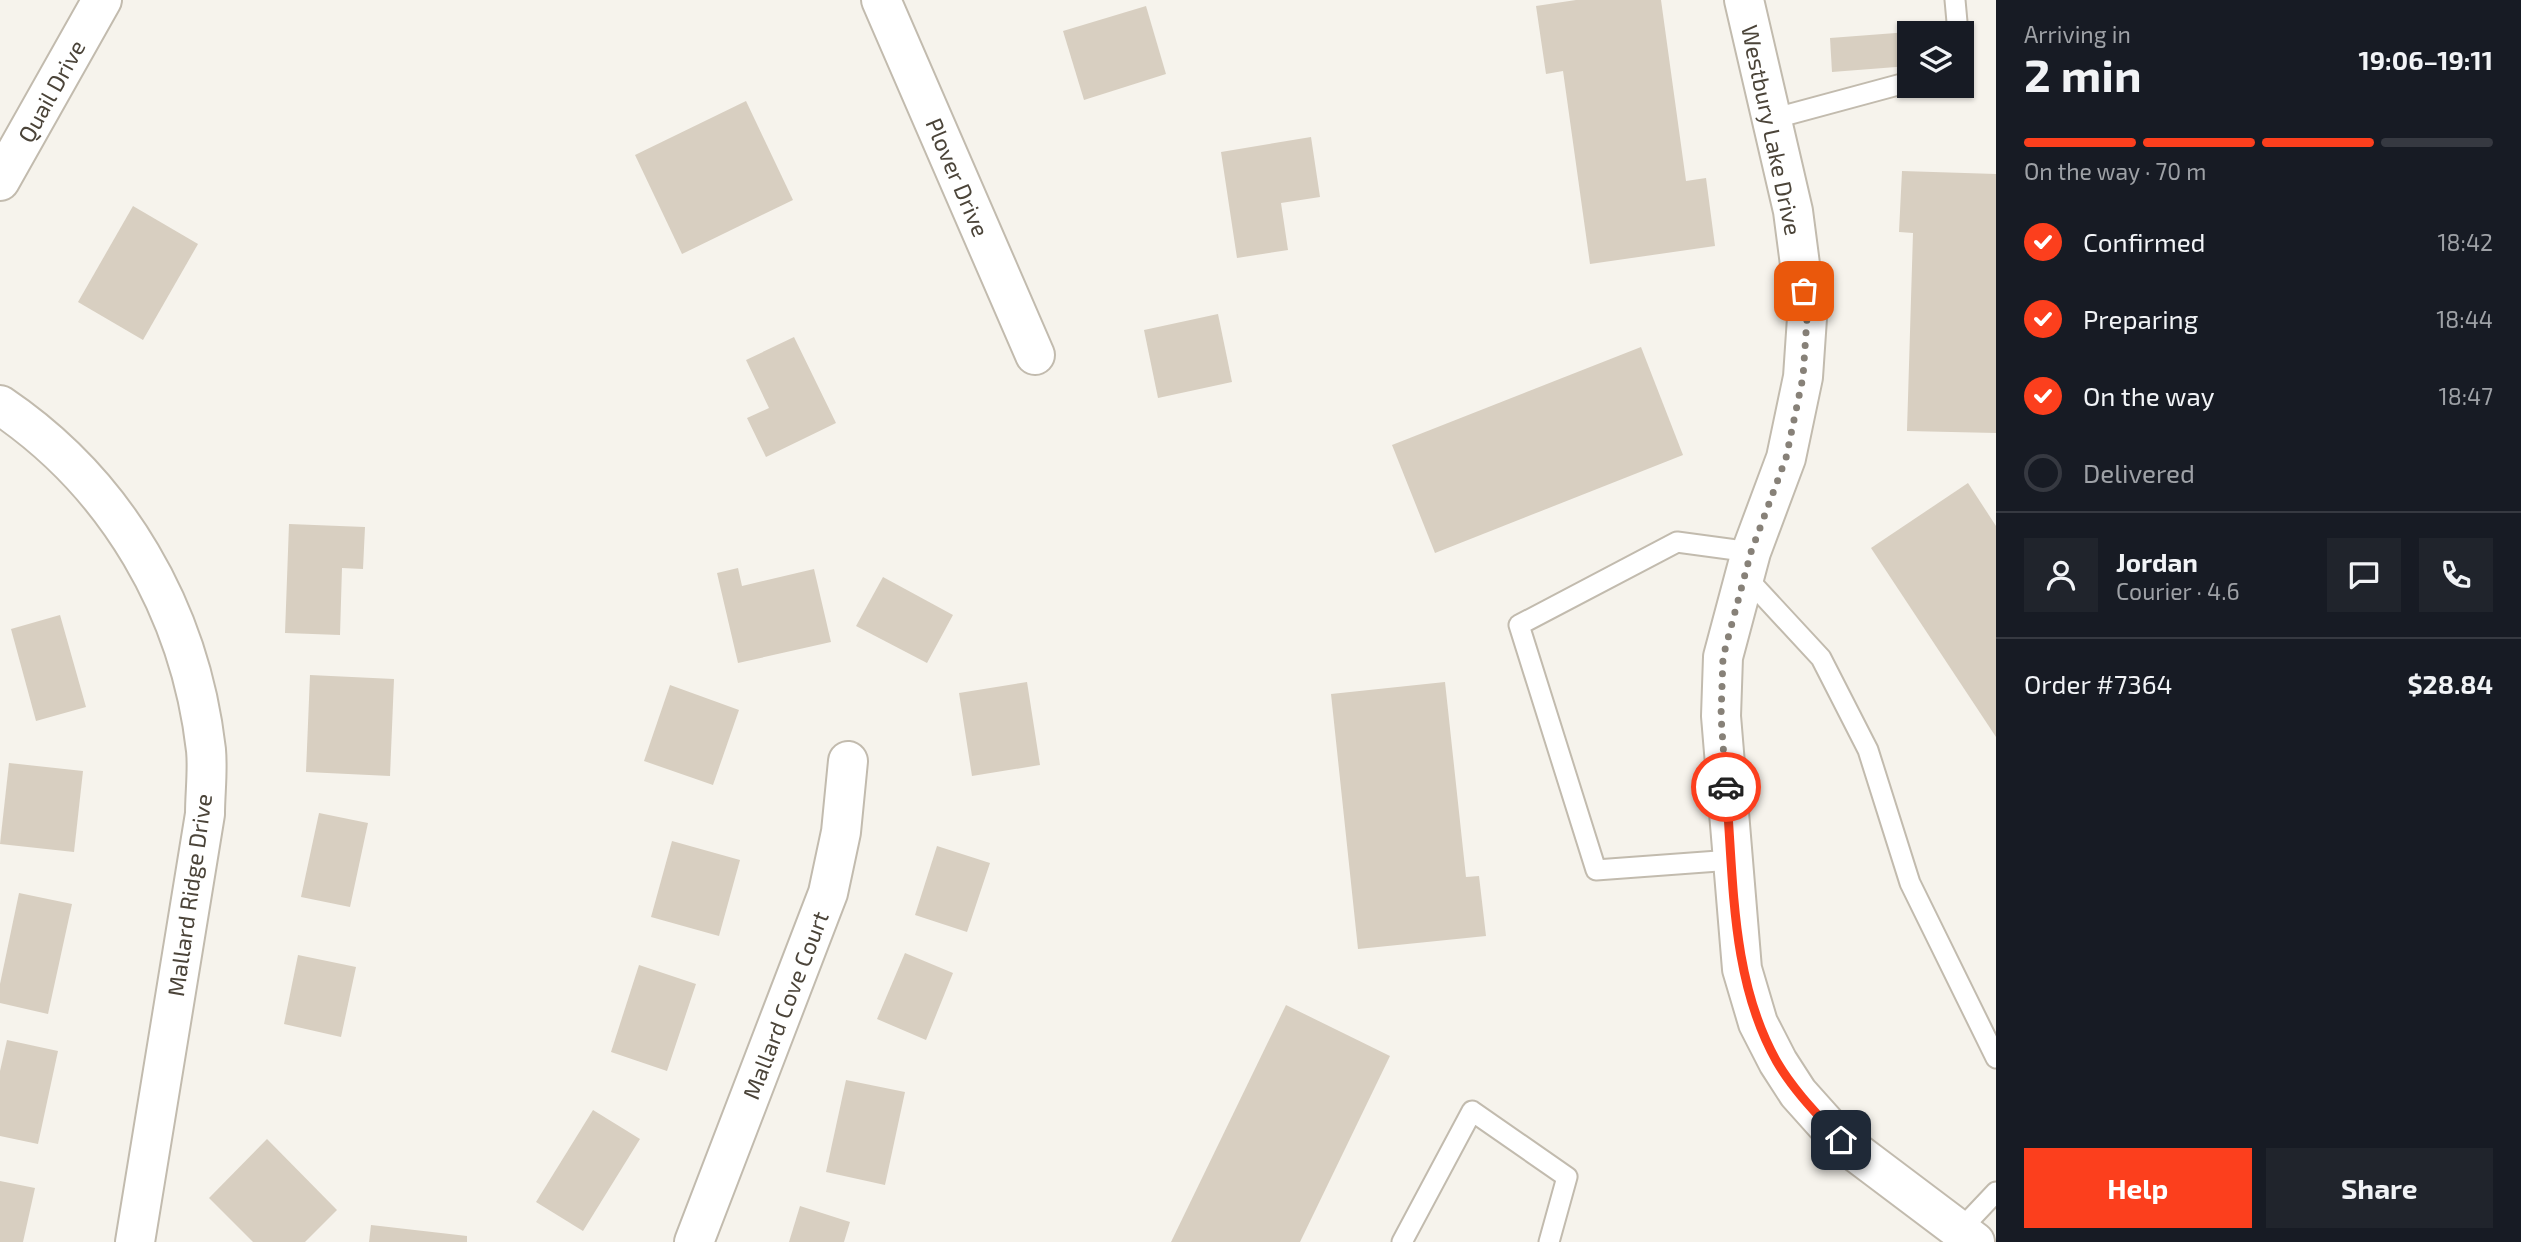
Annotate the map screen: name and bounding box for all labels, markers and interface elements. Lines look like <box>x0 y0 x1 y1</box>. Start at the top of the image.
text: Arriving in <box>2024 20 2131 48</box>
map controls <box>1897 21 1974 98</box>
button: layers <box>1897 21 1974 98</box>
street label: Westbury Lake Drive <box>1736 22 1808 238</box>
street label: Quail Drive <box>11 35 91 147</box>
text: 19:06–19:11 <box>2359 44 2493 75</box>
text: 2 min <box>2024 46 2142 101</box>
street label: Plover Drive <box>920 113 996 241</box>
text: On the way · 70 m <box>2024 157 2206 185</box>
icon: check <box>2024 223 2062 261</box>
text: Confirmed <box>2083 226 2206 257</box>
text: 18:42 <box>2437 228 2493 256</box>
pin <box>1774 261 1834 321</box>
icon: bag <box>1785 272 1823 310</box>
icon: check <box>2024 300 2062 338</box>
text: Preparing <box>2083 303 2198 334</box>
text: 18:44 <box>2436 305 2493 333</box>
icon: check <box>2024 377 2062 415</box>
text: On the way <box>2083 380 2214 411</box>
text: 18:47 <box>2439 382 2493 410</box>
text: Delivered <box>2083 457 2195 488</box>
button: person <box>2024 538 2098 612</box>
button: chat <box>2327 538 2401 612</box>
button: phone <box>2419 538 2493 612</box>
text: Jordan <box>2116 546 2198 577</box>
text: Courier · 4.6 <box>2116 577 2240 605</box>
text: Order #7364 <box>2024 668 2173 699</box>
text: $28.84 <box>2408 668 2493 699</box>
courier <box>1691 752 1761 822</box>
icon: car <box>1707 768 1745 806</box>
street label: Mallard Ridge Drive <box>161 792 217 998</box>
street label: Mallard Cove Court <box>736 907 834 1103</box>
pin <box>1811 1110 1871 1170</box>
icon: home <box>1822 1121 1860 1159</box>
button: Help <box>2024 1148 2252 1228</box>
button: Share <box>2266 1148 2493 1228</box>

